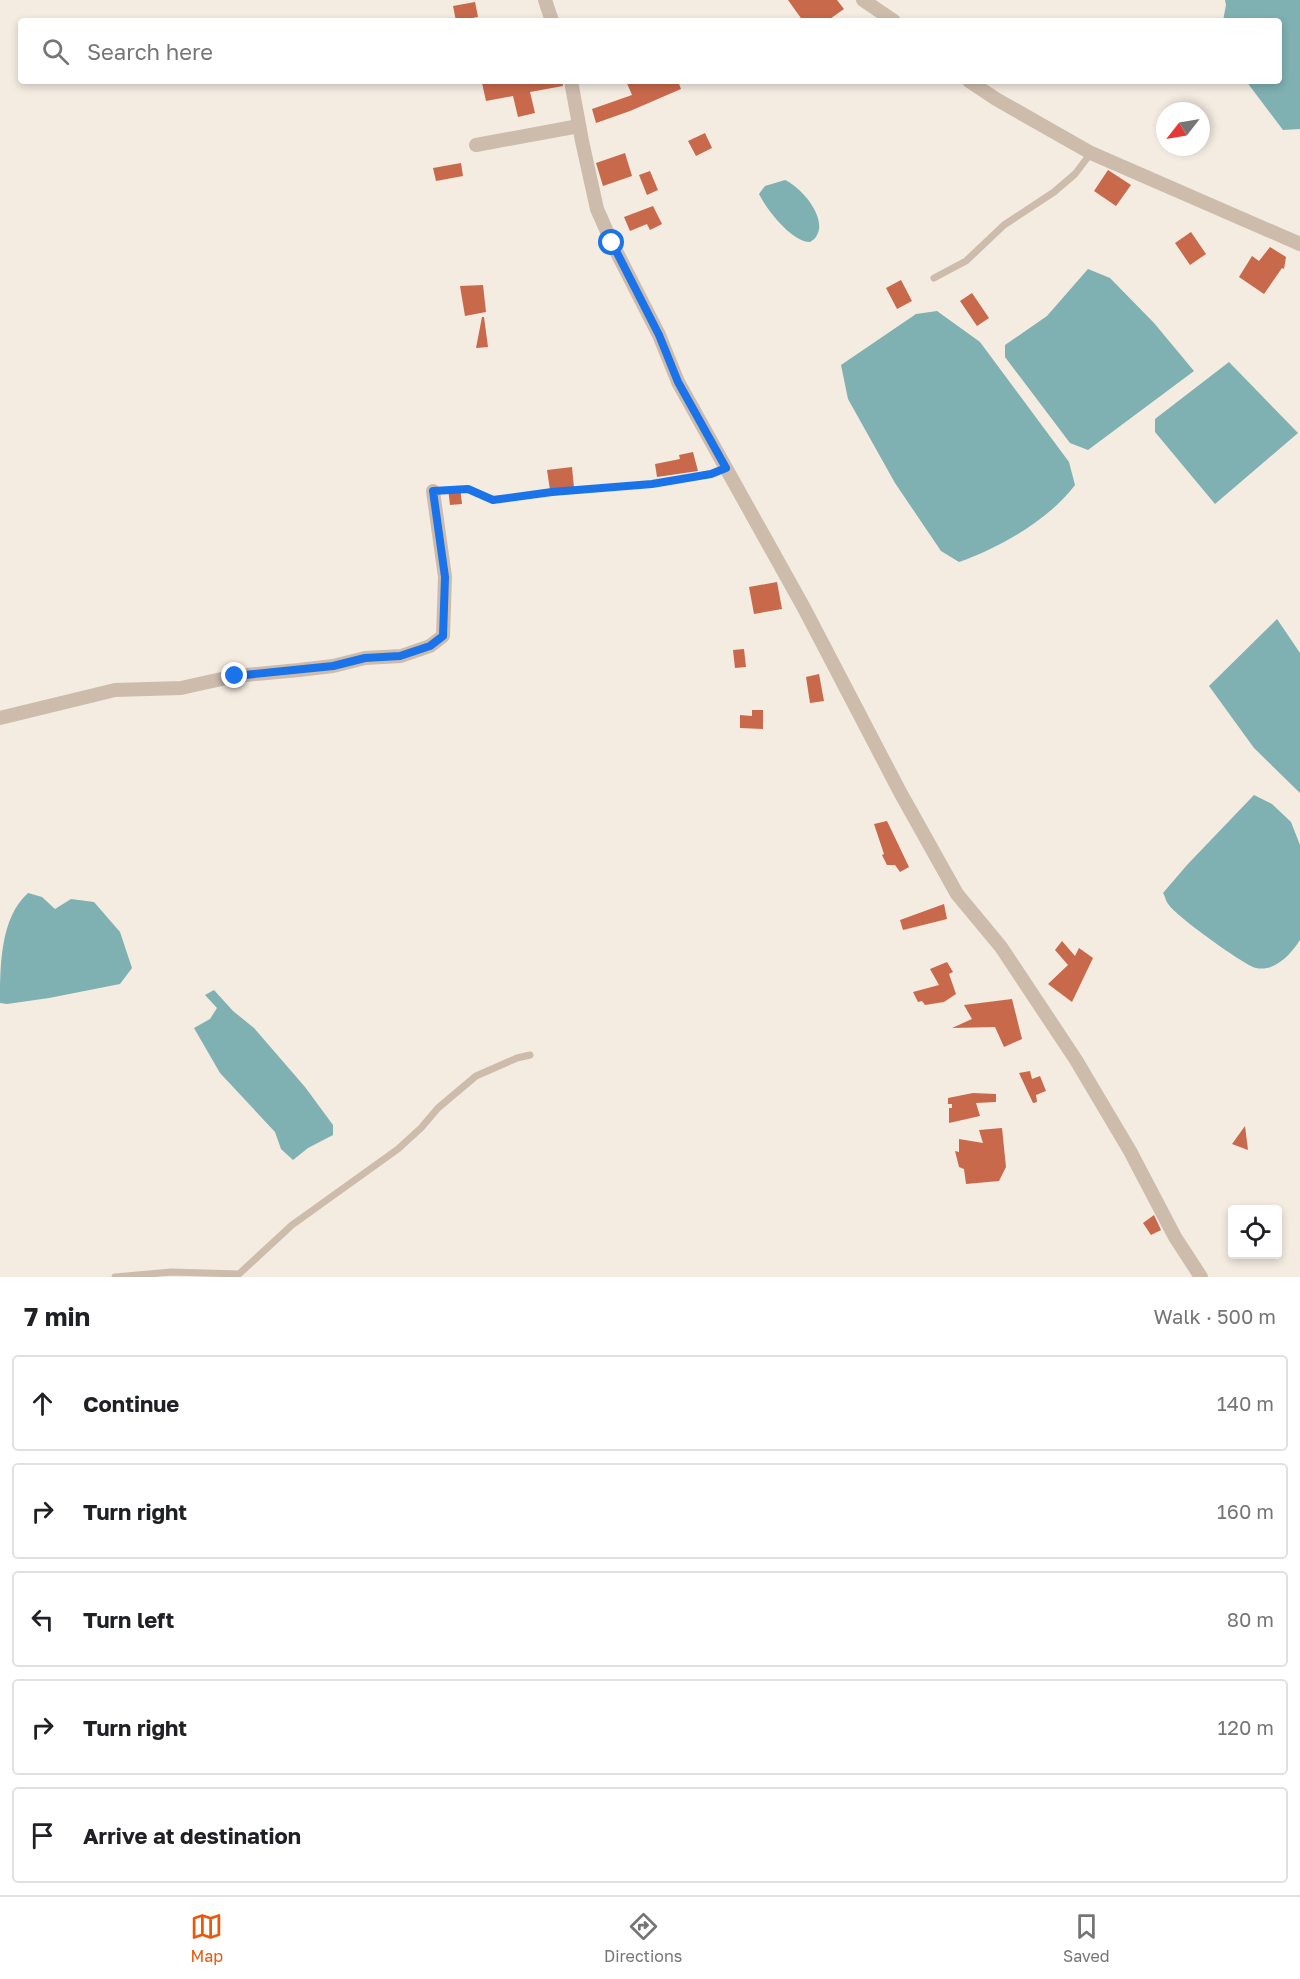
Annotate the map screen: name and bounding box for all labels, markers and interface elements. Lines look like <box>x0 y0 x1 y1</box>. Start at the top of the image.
search box <box>18 18 1282 84</box>
icon: search <box>39 35 72 68</box>
text: Search here <box>87 38 213 65</box>
north arrow <box>1156 102 1210 156</box>
route start <box>598 229 624 255</box>
route end <box>221 662 247 688</box>
map controls <box>1228 1205 1282 1259</box>
button: locate <box>1228 1205 1282 1259</box>
text: 7 min <box>24 1301 90 1332</box>
text: Walk · 500 m <box>1154 1304 1276 1328</box>
icon: ahead <box>26 1387 59 1420</box>
text: Continue <box>83 1390 179 1417</box>
text: 140 m <box>1217 1391 1274 1415</box>
icon: right <box>26 1495 59 1528</box>
text: Turn right <box>83 1498 187 1525</box>
text: 160 m <box>1217 1499 1274 1523</box>
icon: left <box>26 1603 59 1636</box>
text: Turn left <box>83 1606 174 1633</box>
text: 80 m <box>1227 1607 1274 1631</box>
icon: right <box>26 1711 59 1744</box>
text: Turn right <box>83 1714 187 1741</box>
text: 120 m <box>1218 1715 1274 1739</box>
icon: arrive <box>26 1819 59 1852</box>
text: Arrive at destination <box>83 1822 301 1849</box>
tab: Map <box>190 1910 223 1966</box>
tab: Directions <box>604 1910 682 1966</box>
tab: Saved <box>1063 1910 1110 1966</box>

